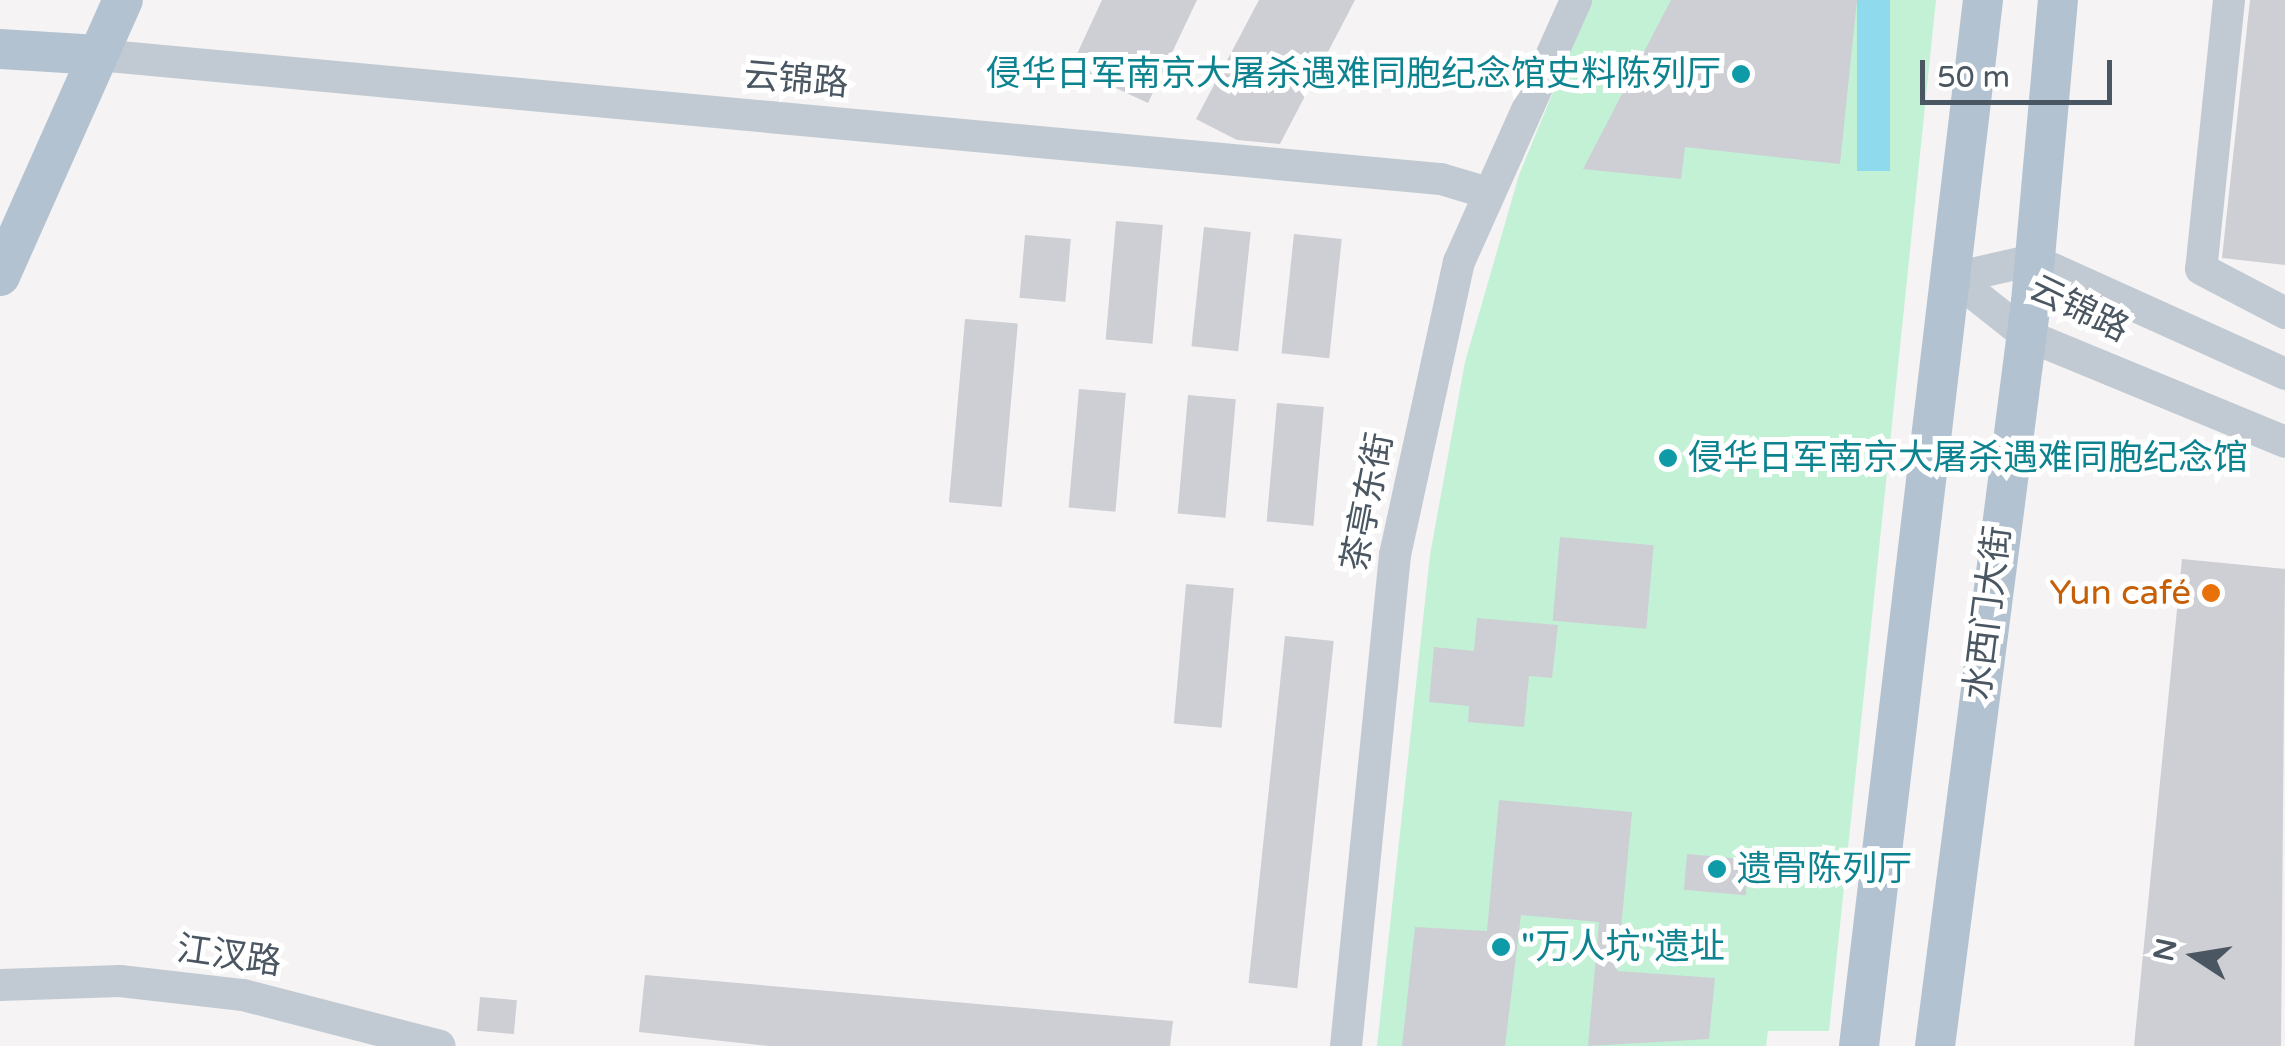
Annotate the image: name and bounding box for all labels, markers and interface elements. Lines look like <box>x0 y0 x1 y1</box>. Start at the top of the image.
scale bar <box>1925 40 2118 102</box>
place label: 侵华日军南京大屠杀遇难同胞纪念馆史料陈列厅 <box>986 53 1721 95</box>
street label: 云锦路 <box>742 55 850 105</box>
text: 50 m <box>1937 59 2010 96</box>
marker: 侵华日军南京大屠杀遇难同胞纪念馆史料陈列厅 <box>1730 63 1752 85</box>
street label: 云锦路 <box>2023 267 2135 351</box>
street label: 茶亭东街 <box>1334 429 1402 575</box>
place label: 侵华日军南京大屠杀遇难同胞纪念馆 <box>1688 437 2248 479</box>
marker: 侵华日军南京大屠杀遇难同胞纪念馆 <box>1657 447 1679 469</box>
street label: 水西门大街 <box>1956 524 2020 702</box>
place label: Yun café <box>2049 572 2191 614</box>
marker: Yun café <box>2200 582 2222 604</box>
place label: 遗骨陈列厅 <box>1737 848 1912 890</box>
marker: 遗骨陈列厅 <box>1706 858 1728 880</box>
north arrow <box>2145 906 2245 1006</box>
place label: "万人坑"遗址 <box>1521 926 1725 968</box>
street label: 江汊路 <box>174 928 284 984</box>
text: N <box>2147 935 2185 964</box>
marker: "万人坑"遗址 <box>1490 936 1512 958</box>

